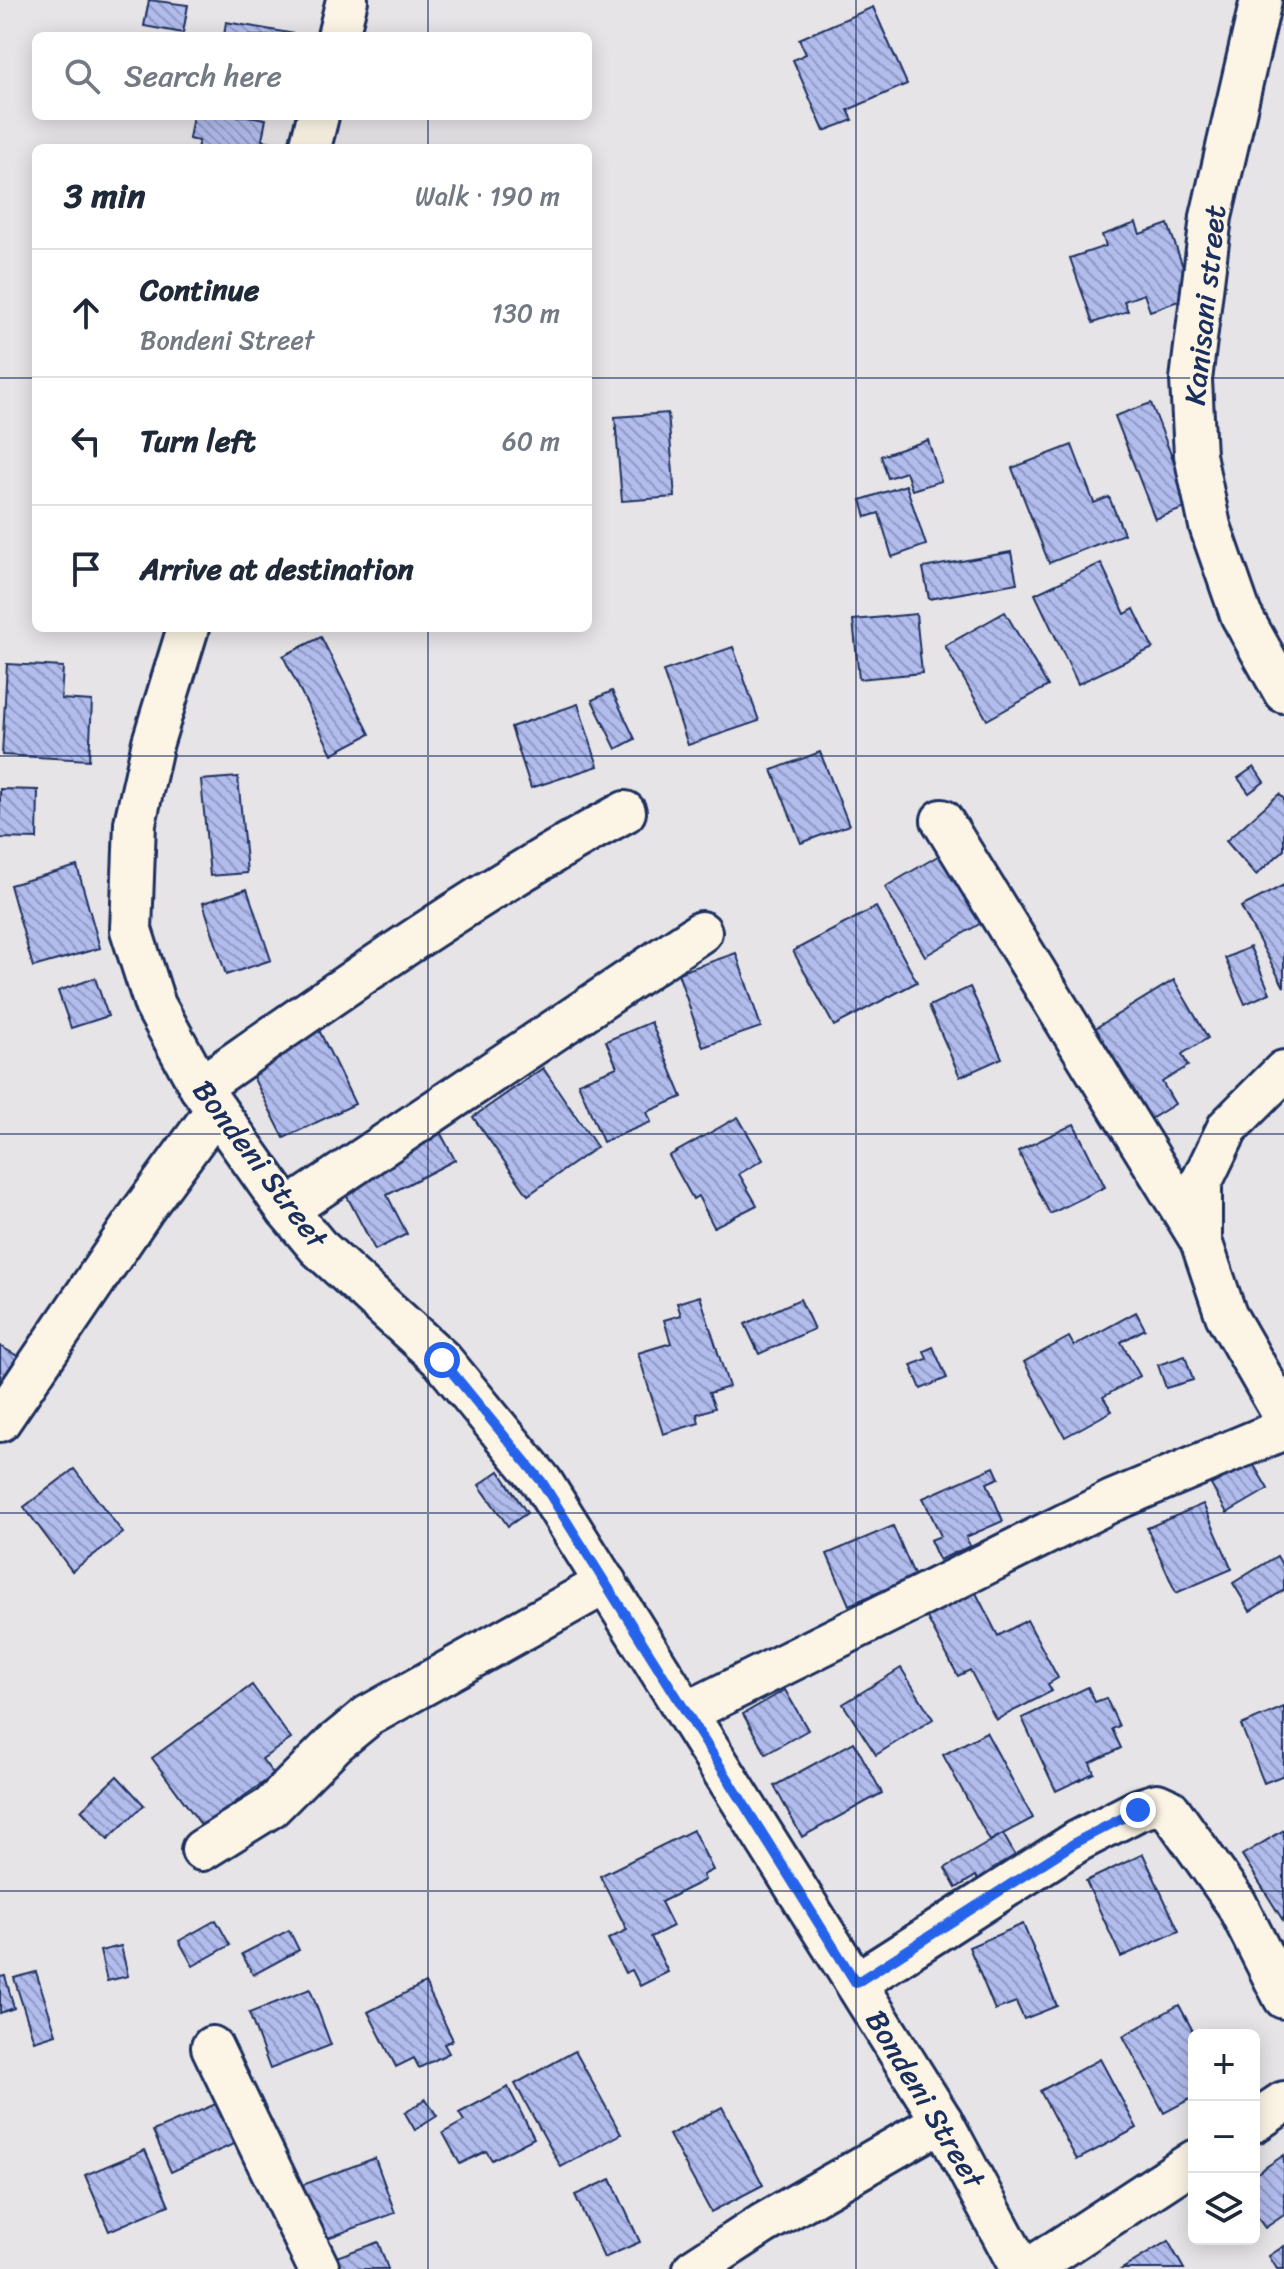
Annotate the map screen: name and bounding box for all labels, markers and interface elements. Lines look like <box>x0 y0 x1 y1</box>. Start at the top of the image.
search box <box>32 32 592 120</box>
text: Search here <box>124 49 282 103</box>
icon: search <box>60 54 104 98</box>
text: 3 min <box>64 166 145 226</box>
text: Walk · 190 m <box>415 173 560 219</box>
street label: Kanisani street <box>1168 202 1242 408</box>
text: Continue <box>140 263 259 317</box>
text: 130 m <box>491 290 560 336</box>
icon: ahead <box>64 291 108 335</box>
text: Bondeni Street <box>140 317 314 363</box>
text: Turn left <box>140 414 256 468</box>
text: 60 m <box>502 418 560 464</box>
icon: left <box>64 419 108 463</box>
text: Arrive at destination <box>140 542 414 596</box>
icon: arrive <box>64 547 108 591</box>
street label: Bondeni Street <box>178 1067 343 1262</box>
route start <box>424 1342 460 1378</box>
route end <box>1120 1792 1156 1828</box>
street label: Bondeni Street <box>850 1999 1001 2201</box>
map controls <box>1188 2029 1260 2245</box>
button: + <box>1188 2029 1260 2101</box>
button: − <box>1188 2101 1260 2173</box>
button: layers <box>1188 2173 1260 2245</box>

